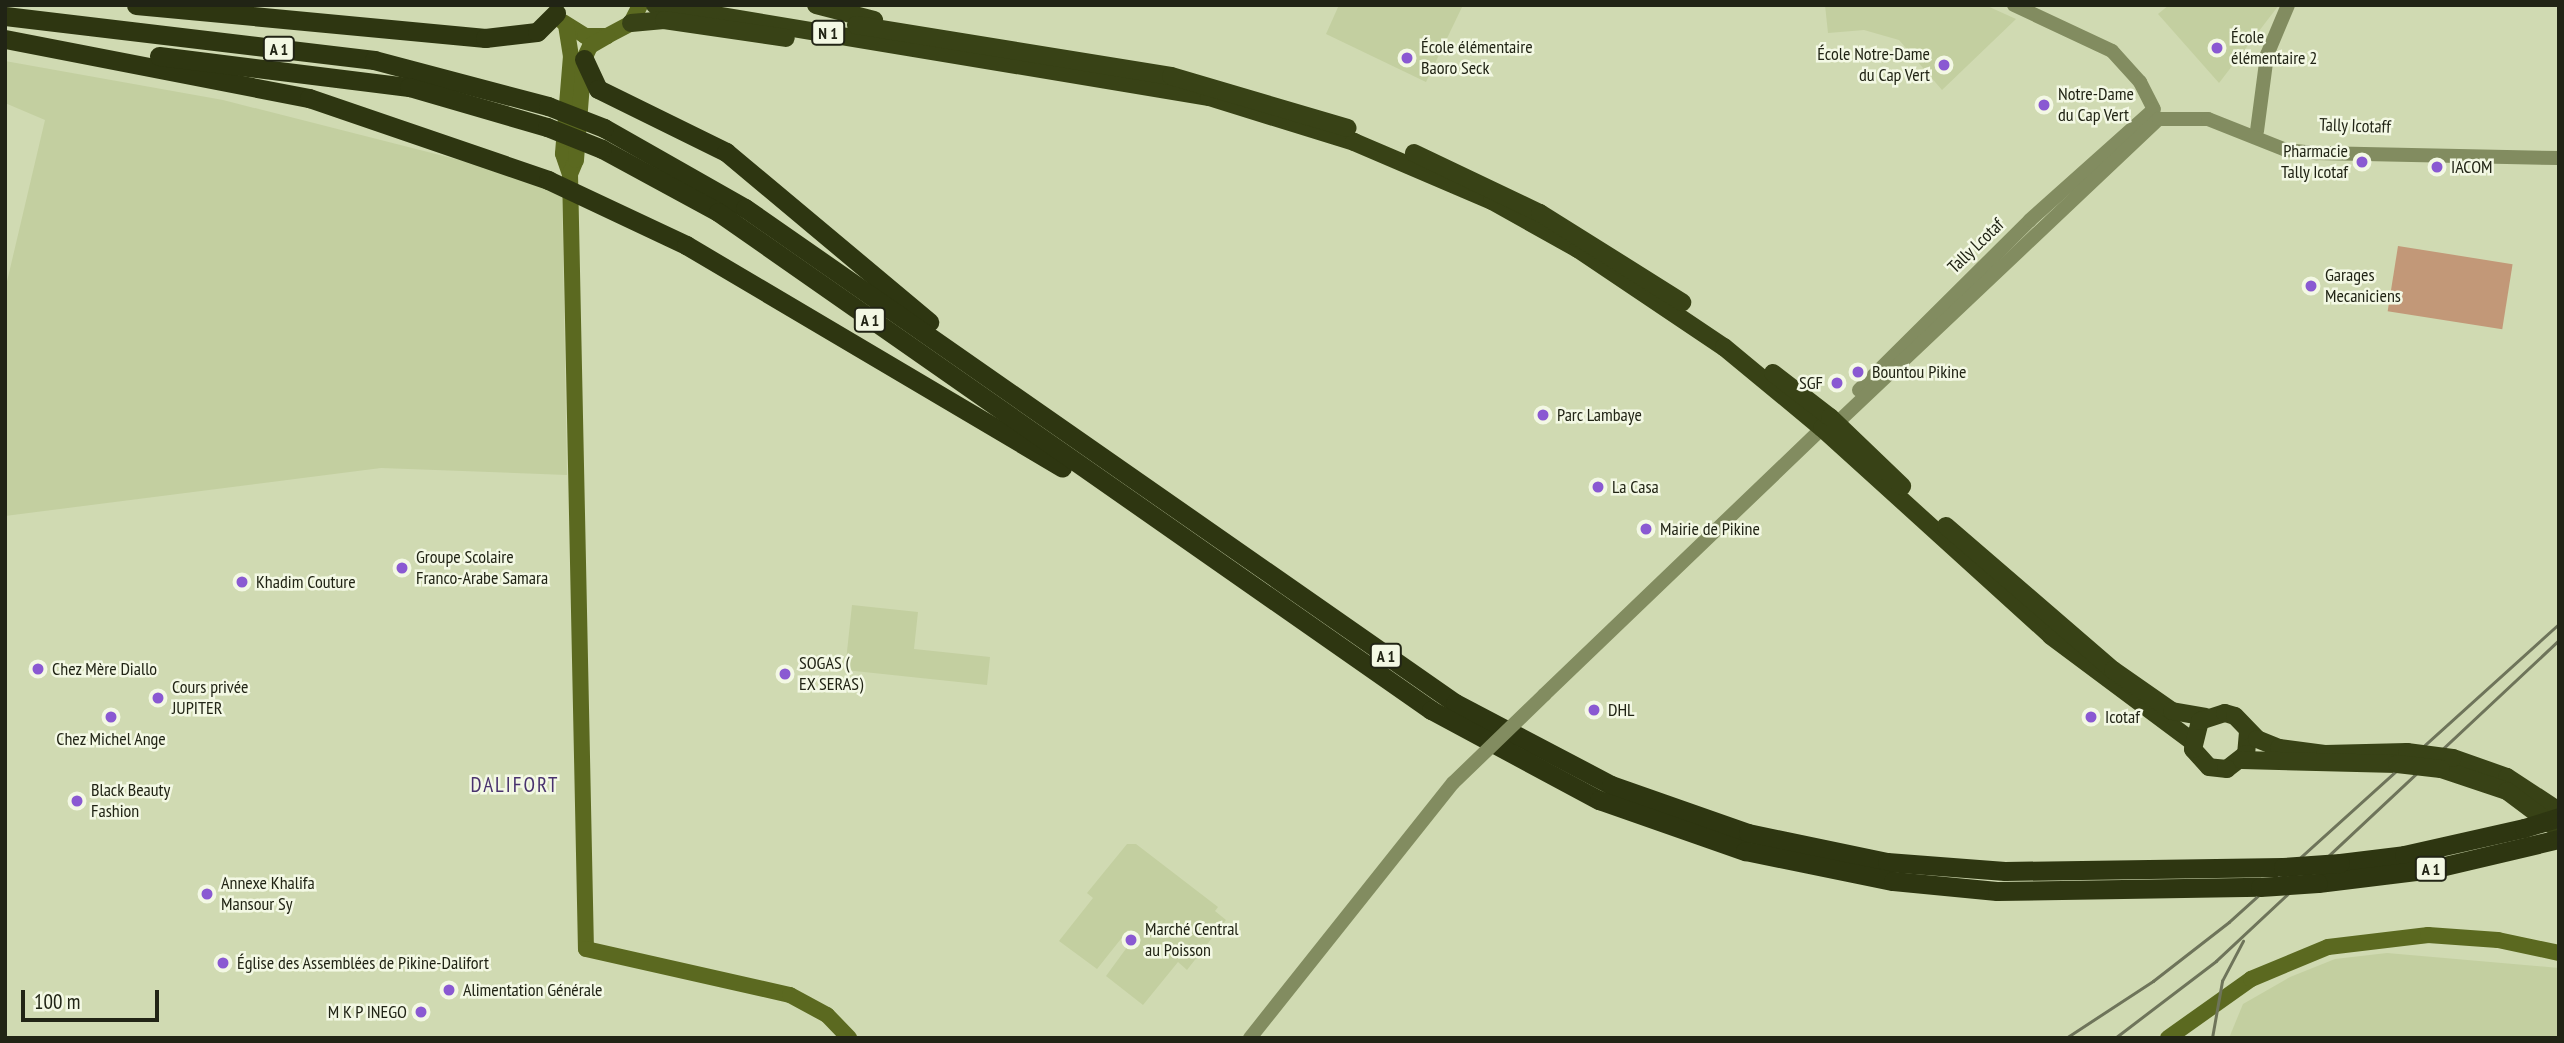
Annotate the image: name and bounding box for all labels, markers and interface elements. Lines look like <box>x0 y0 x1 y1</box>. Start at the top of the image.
road number: N 1 <box>810 20 846 46</box>
place label: École élémentaire 2 <box>2231 27 2317 70</box>
road number: A 1 <box>262 36 296 61</box>
place label: École élémentaire Baoro Seck <box>1421 37 1533 80</box>
marker: École élémentaire 2 <box>2209 40 2225 56</box>
place label: École Notre-Dame du Cap Vert <box>1817 44 1930 86</box>
marker: École élémentaire Baoro Seck <box>1399 50 1415 66</box>
marker: École Notre-Dame du Cap Vert <box>1936 57 1952 73</box>
place label: Notre-Dame du Cap Vert <box>2058 84 2134 126</box>
marker: Notre-Dame du Cap Vert <box>2036 97 2052 113</box>
street label: Tally Icotaff <box>2319 114 2391 138</box>
place label: Pharmacie Tally Icotaf <box>2280 141 2348 184</box>
marker: Pharmacie Tally Icotaf <box>2354 154 2370 170</box>
place label: IACOM <box>2451 156 2493 178</box>
marker: IACOM <box>2429 159 2445 175</box>
street label: Tally Lcotaf <box>1943 214 2009 278</box>
place label: Garages Mecaniciens <box>2325 265 2401 308</box>
marker: Garages Mecaniciens <box>2303 278 2319 294</box>
road number: A 1 <box>852 308 888 332</box>
place label: Bountou Pikine <box>1872 361 1966 383</box>
marker: Bountou Pikine <box>1850 364 1866 380</box>
place label: SGF <box>1799 372 1823 394</box>
marker: SGF <box>1829 375 1845 391</box>
place label: Parc Lambaye <box>1557 404 1642 426</box>
marker: Parc Lambaye <box>1535 407 1551 423</box>
place label: La Casa <box>1612 476 1659 498</box>
marker: La Casa <box>1590 479 1606 495</box>
place label: Mairie de Pikine <box>1660 518 1760 540</box>
marker: Mairie de Pikine <box>1638 521 1654 537</box>
place label: Groupe Scolaire Franco-Arabe Samara <box>416 547 548 590</box>
marker: Groupe Scolaire Franco-Arabe Samara <box>394 560 410 576</box>
place label: Khadim Couture <box>256 571 356 593</box>
marker: Khadim Couture <box>234 574 250 590</box>
road number: A 1 <box>1368 643 1404 668</box>
place label: SOGAS ( EX SERAS) <box>799 653 864 696</box>
place label: Chez Mère Diallo <box>52 658 158 680</box>
marker: Chez Mère Diallo <box>30 661 46 677</box>
marker: SOGAS ( EX SERAS) <box>777 666 793 682</box>
place label: Cours privée JUPITER <box>172 677 249 720</box>
marker: Cours privée JUPITER <box>150 690 166 706</box>
place label: DHL <box>1608 699 1635 721</box>
marker: DHL <box>1586 702 1602 718</box>
place label: Icotaf <box>2105 706 2140 728</box>
marker: Chez Michel Ange <box>103 709 119 725</box>
marker: Icotaf <box>2083 709 2099 725</box>
place label: Chez Michel Ange <box>56 728 166 750</box>
district label: DALIFORT <box>472 772 558 798</box>
place label: Black Beauty Fashion <box>91 780 171 822</box>
marker: Black Beauty Fashion <box>69 793 85 809</box>
road number: A 1 <box>2414 856 2448 882</box>
place label: Annexe Khalifa Mansour Sy <box>221 873 315 916</box>
marker: Annexe Khalifa Mansour Sy <box>199 886 215 902</box>
place label: Marché Central au Poisson <box>1145 919 1239 962</box>
marker: Marché Central au Poisson <box>1123 932 1139 948</box>
place label: Église des Assemblées de Pikine-Dalifort <box>237 952 489 974</box>
marker: Église des Assemblées de Pikine-Dalifort <box>215 955 231 971</box>
scale bar <box>24 976 163 1020</box>
place label: Alimentation Générale <box>463 979 603 1001</box>
marker: Alimentation Générale <box>441 982 457 998</box>
text: 100 m <box>34 988 80 1015</box>
place label: M K P INEGO <box>327 1001 407 1023</box>
marker: M K P INEGO <box>413 1004 429 1020</box>

